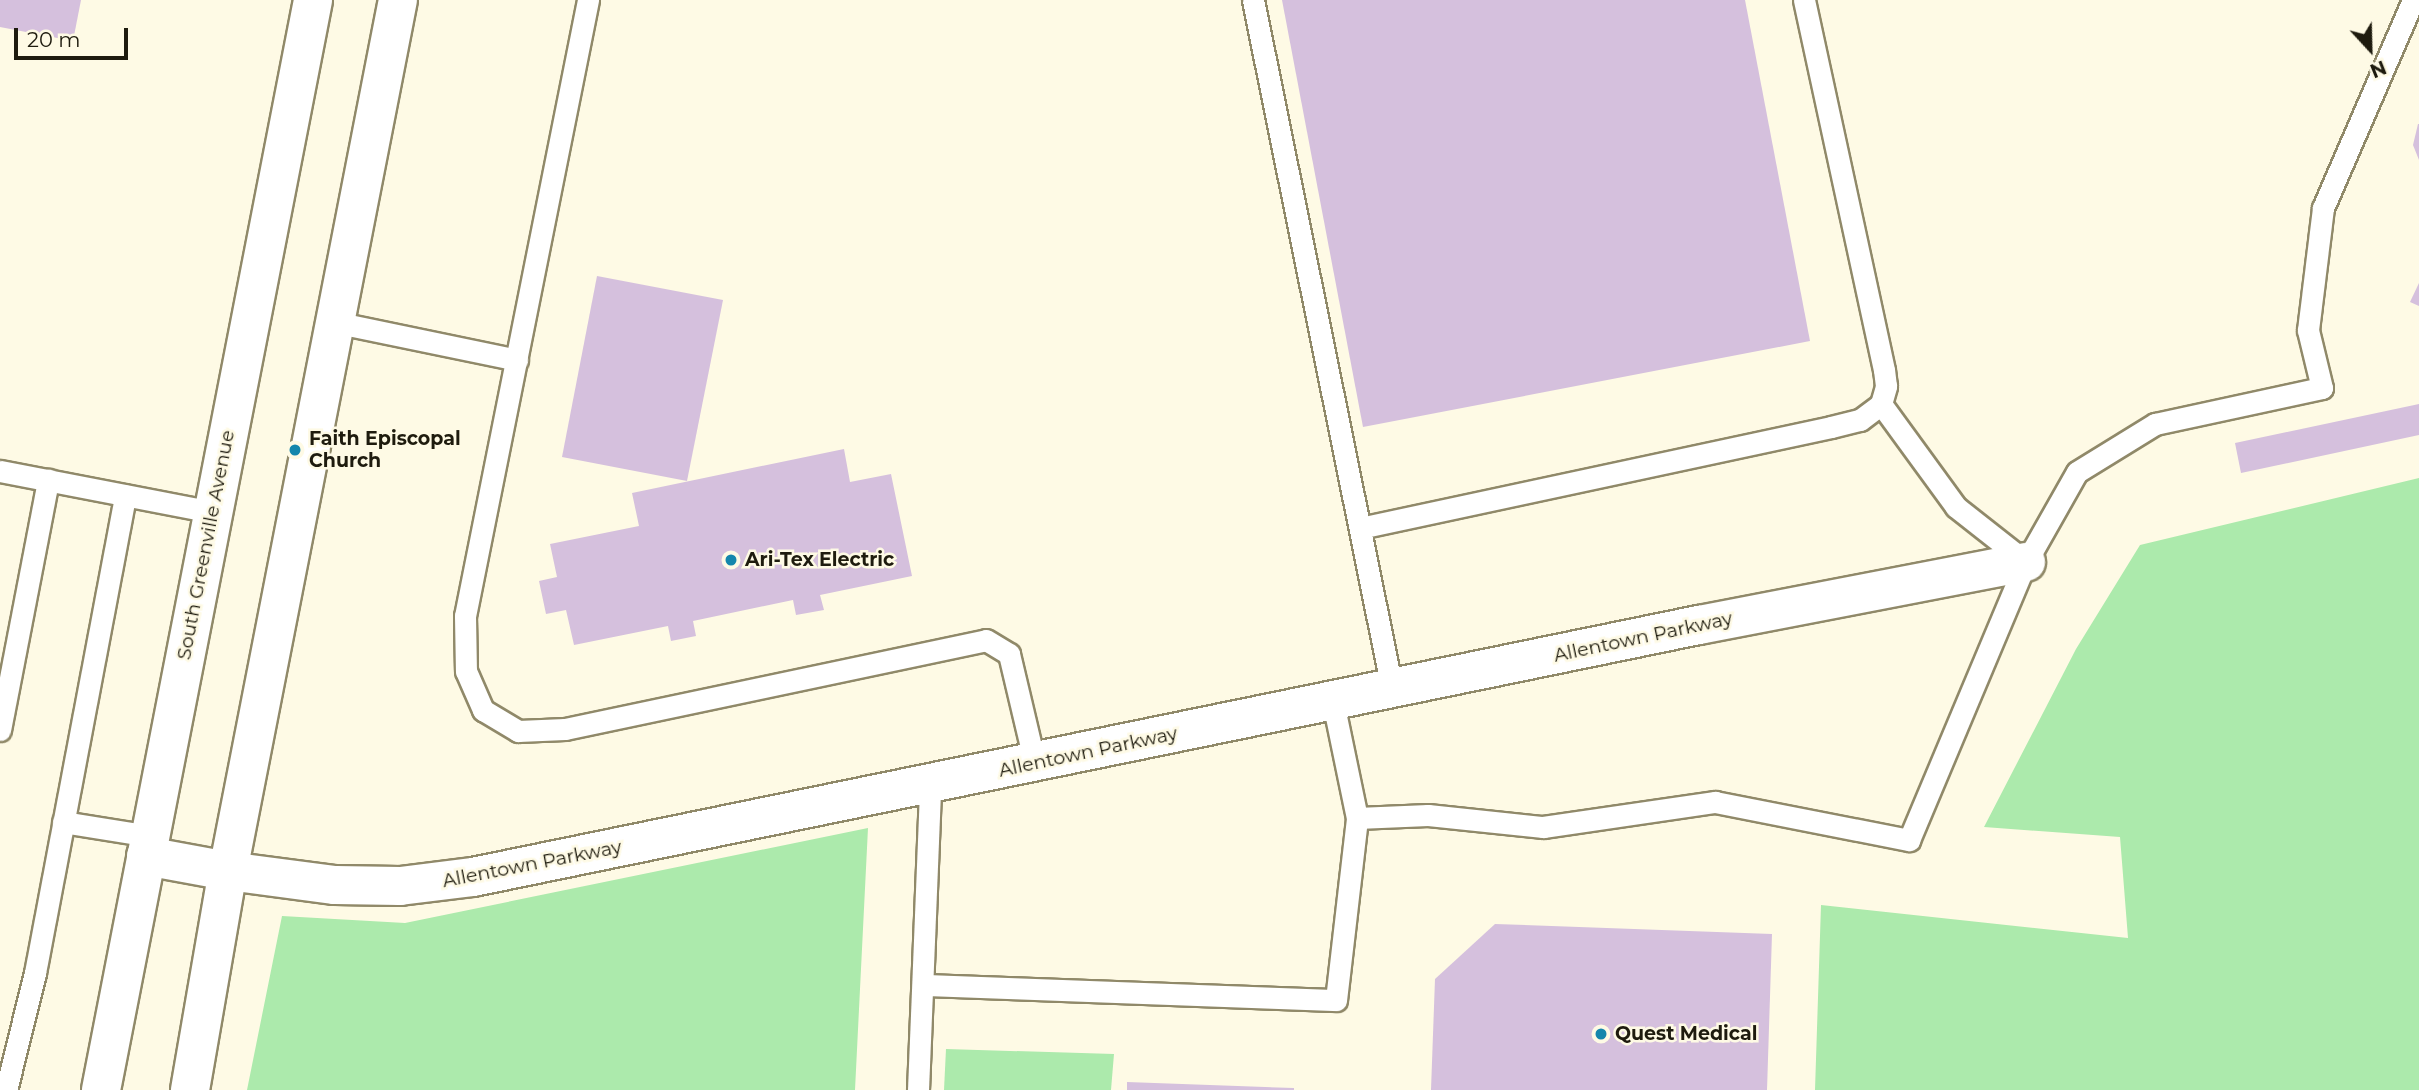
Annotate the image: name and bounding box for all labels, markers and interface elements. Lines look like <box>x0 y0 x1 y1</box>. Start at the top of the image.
scale bar <box>18 14 131 58</box>
north arrow <box>2335 14 2405 84</box>
text: 20 m <box>27 27 81 52</box>
text: N <box>2367 55 2389 82</box>
street label: South Greenville Avenue <box>173 428 239 662</box>
place label: Faith Episcopal Church <box>309 428 461 472</box>
marker: Faith Episcopal Church <box>287 442 303 458</box>
place label: Ari-Tex Electric <box>745 549 894 571</box>
marker: Ari-Tex Electric <box>723 552 739 568</box>
street label: Allentown Parkway <box>1552 607 1734 667</box>
street label: Allentown Parkway <box>997 722 1179 782</box>
street label: Allentown Parkway <box>440 835 624 893</box>
place label: Quest Medical <box>1615 1023 1757 1045</box>
marker: Quest Medical <box>1593 1026 1609 1042</box>

